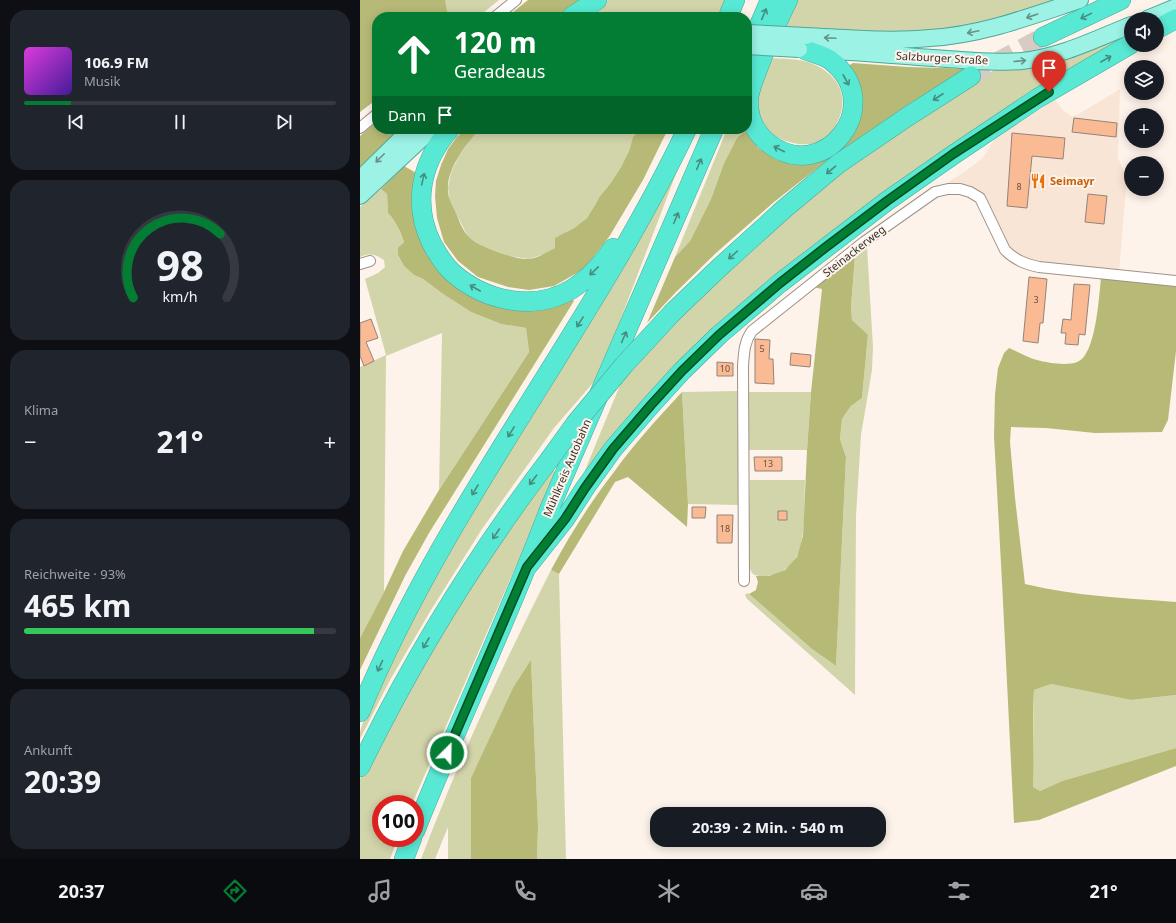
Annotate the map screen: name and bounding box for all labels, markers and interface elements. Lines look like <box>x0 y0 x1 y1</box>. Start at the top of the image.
one-way arrow <box>761 8 768 20</box>
map controls <box>1124 12 1164 196</box>
button: sound <box>1124 12 1164 52</box>
one-way arrow <box>1026 13 1039 20</box>
one-way arrow <box>1080 13 1092 20</box>
text: 120 m <box>454 23 537 61</box>
icon: ahead <box>388 28 440 80</box>
one-way arrow <box>967 28 980 36</box>
one-way arrow <box>824 34 837 41</box>
street label: Salzburger Straße <box>896 48 988 67</box>
pin <box>1032 51 1066 92</box>
text: 106.9 FM <box>84 52 149 72</box>
one-way arrow <box>1100 54 1112 62</box>
one-way arrow <box>1013 57 1026 64</box>
icon: arrive <box>1038 57 1060 79</box>
text: Geradeaus <box>454 59 546 83</box>
button: layers <box>1124 60 1164 100</box>
text: Musik <box>84 72 120 90</box>
one-way arrow <box>843 74 851 86</box>
one-way arrow <box>933 93 944 101</box>
icon: arrive <box>434 104 456 126</box>
text: Dann <box>388 105 426 125</box>
button: + <box>1124 108 1164 148</box>
icon: previous <box>65 111 87 133</box>
icon: pause <box>169 111 191 133</box>
icon: next <box>273 111 295 133</box>
one-way arrow <box>773 145 785 152</box>
one-way arrow <box>375 154 385 163</box>
button: − <box>1124 156 1164 196</box>
one-way arrow <box>696 159 703 171</box>
one-way arrow <box>826 166 836 175</box>
one-way arrow <box>420 172 428 185</box>
restaurant icon: Seimayr <box>1029 172 1047 190</box>
place label: Seimayr <box>1050 173 1095 188</box>
house number: 8 <box>1016 180 1022 193</box>
one-way arrow <box>673 213 680 225</box>
street label: Steinackerweg <box>819 221 888 280</box>
text: 98 <box>156 236 204 292</box>
one-way arrow <box>727 251 738 260</box>
one-way arrow <box>589 266 599 276</box>
one-way arrow <box>469 284 481 291</box>
text: km/h <box>162 286 198 305</box>
house number: 3 <box>1033 293 1039 306</box>
one-way arrow <box>576 316 584 327</box>
one-way arrow <box>621 332 628 344</box>
house number: 5 <box>759 342 765 355</box>
house number: 10 <box>720 362 730 375</box>
text: Klima <box>24 401 58 419</box>
street label: Mühlkreis Autobahn <box>539 417 594 519</box>
text: 21° <box>156 421 204 462</box>
text: − <box>24 426 37 456</box>
text: + <box>323 426 336 456</box>
one-way arrow <box>507 426 515 437</box>
house number: 13 <box>763 457 773 470</box>
one-way arrow <box>529 475 537 486</box>
one-way arrow <box>471 484 479 495</box>
house number: 18 <box>720 522 730 535</box>
one-way arrow <box>491 528 500 539</box>
text: Reichweite · 93% <box>24 565 126 583</box>
text: 465 km <box>24 585 131 626</box>
one-way arrow <box>421 637 429 649</box>
one-way arrow <box>376 660 383 672</box>
position arrow <box>426 732 468 774</box>
text: Ankunft <box>24 741 73 759</box>
text: 20:39 <box>24 761 101 802</box>
speed limit sign: 100 <box>372 795 424 847</box>
text: 20:39 · 2 Min. · 540 m <box>692 817 844 837</box>
icon: directions <box>221 877 249 905</box>
icon: music <box>366 877 394 905</box>
icon: phone <box>511 877 539 905</box>
icon: climate <box>655 877 683 905</box>
icon: car <box>800 877 828 905</box>
icon: filters <box>945 877 973 905</box>
text: 20:37 <box>58 879 105 903</box>
text: 21° <box>1089 879 1118 903</box>

